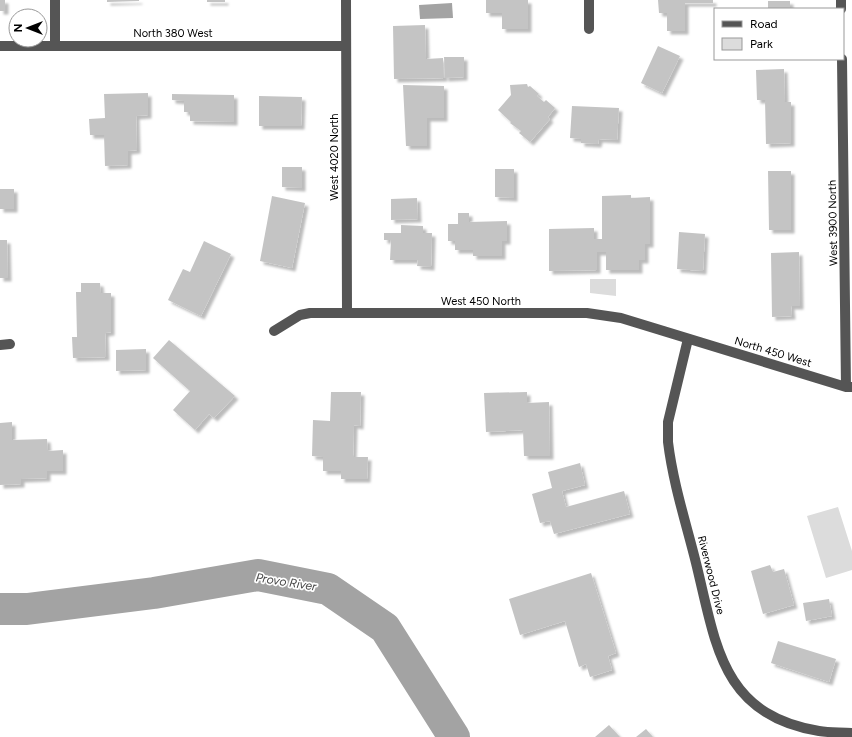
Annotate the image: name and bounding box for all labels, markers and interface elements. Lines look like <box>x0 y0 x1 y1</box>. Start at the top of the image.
north arrow <box>8 8 48 48</box>
legend <box>714 8 844 60</box>
text: Road <box>750 17 778 31</box>
text: N <box>12 24 25 32</box>
street label: North 380 West <box>133 27 213 40</box>
text: Park <box>750 37 773 51</box>
street label: West 4020 North <box>328 114 341 200</box>
street label: West 3900 North <box>826 180 840 266</box>
street label: West 450 North <box>441 295 521 308</box>
street label: North 450 West <box>733 334 813 370</box>
street label: Riverwood Drive <box>695 534 727 616</box>
water label: Provo River <box>255 570 318 594</box>

